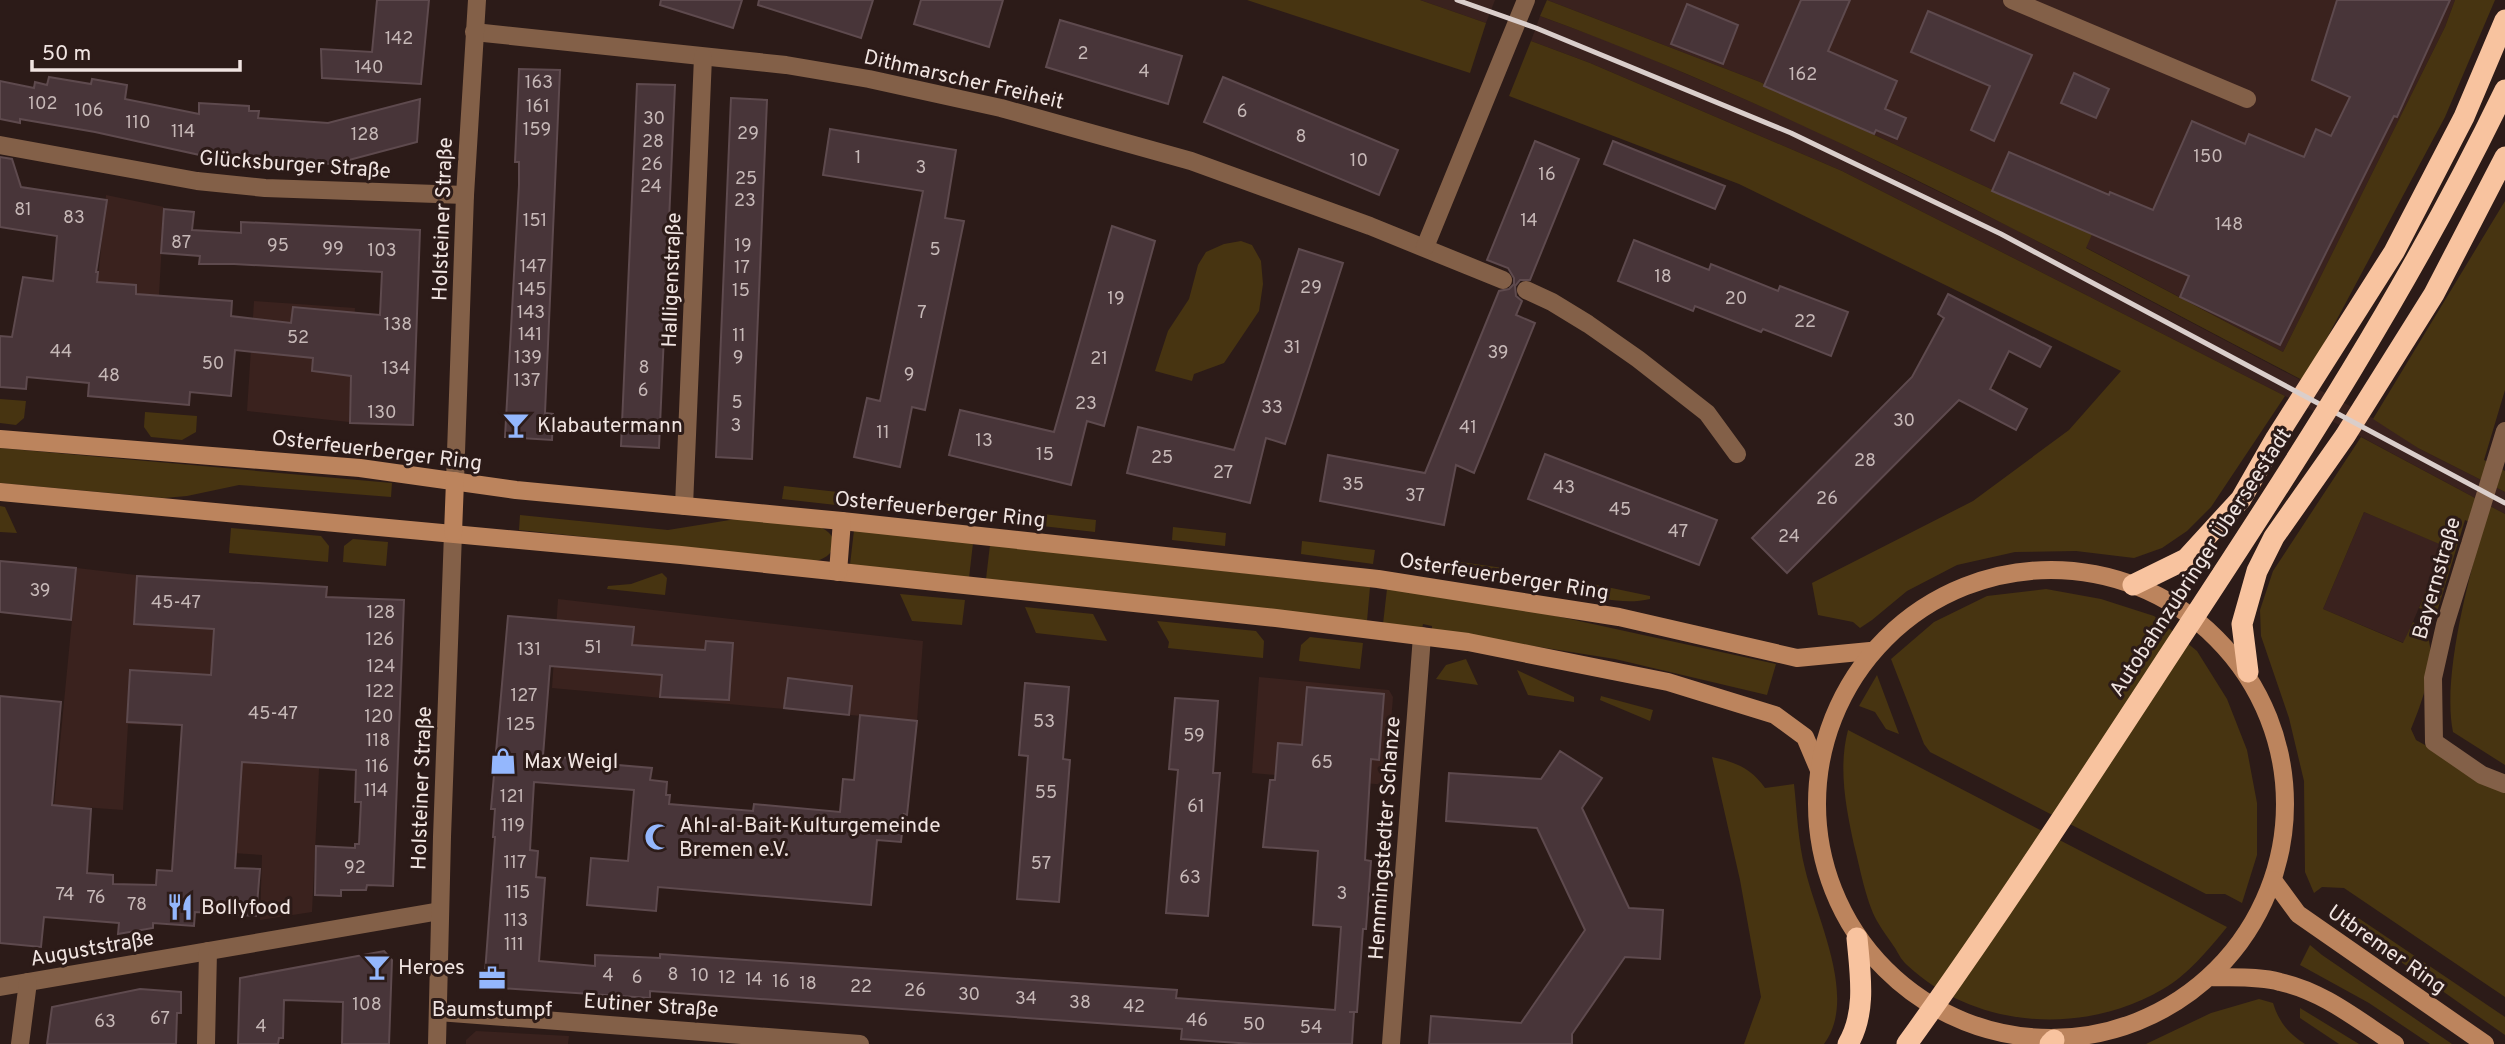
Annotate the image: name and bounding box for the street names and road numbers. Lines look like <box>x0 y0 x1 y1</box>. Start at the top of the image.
street label: Dithmarscher Freiheit <box>861 44 1066 117</box>
street label: Holsteiner Straße <box>427 137 460 301</box>
street label: Glücksburger Straße <box>198 145 391 186</box>
street label: Halligenstraße <box>657 212 688 348</box>
street label: Autobahnzubringer Überseestadt <box>2104 423 2298 702</box>
street label: Osterfeuerberger Ring <box>270 425 484 478</box>
street label: Osterfeuerberger Ring <box>833 486 1047 535</box>
street label: Bayernstraße <box>2407 514 2468 643</box>
street label: Osterfeuerberger Ring <box>1397 548 1611 607</box>
street label: Holsteiner Straße <box>406 706 439 870</box>
street label: Hemmingstedter Schanze <box>1364 715 1407 961</box>
street label: Utbremer Ring <box>2322 899 2451 1001</box>
street label: Auguststraße <box>28 925 156 974</box>
street label: Eutiner Straße <box>583 988 719 1025</box>

